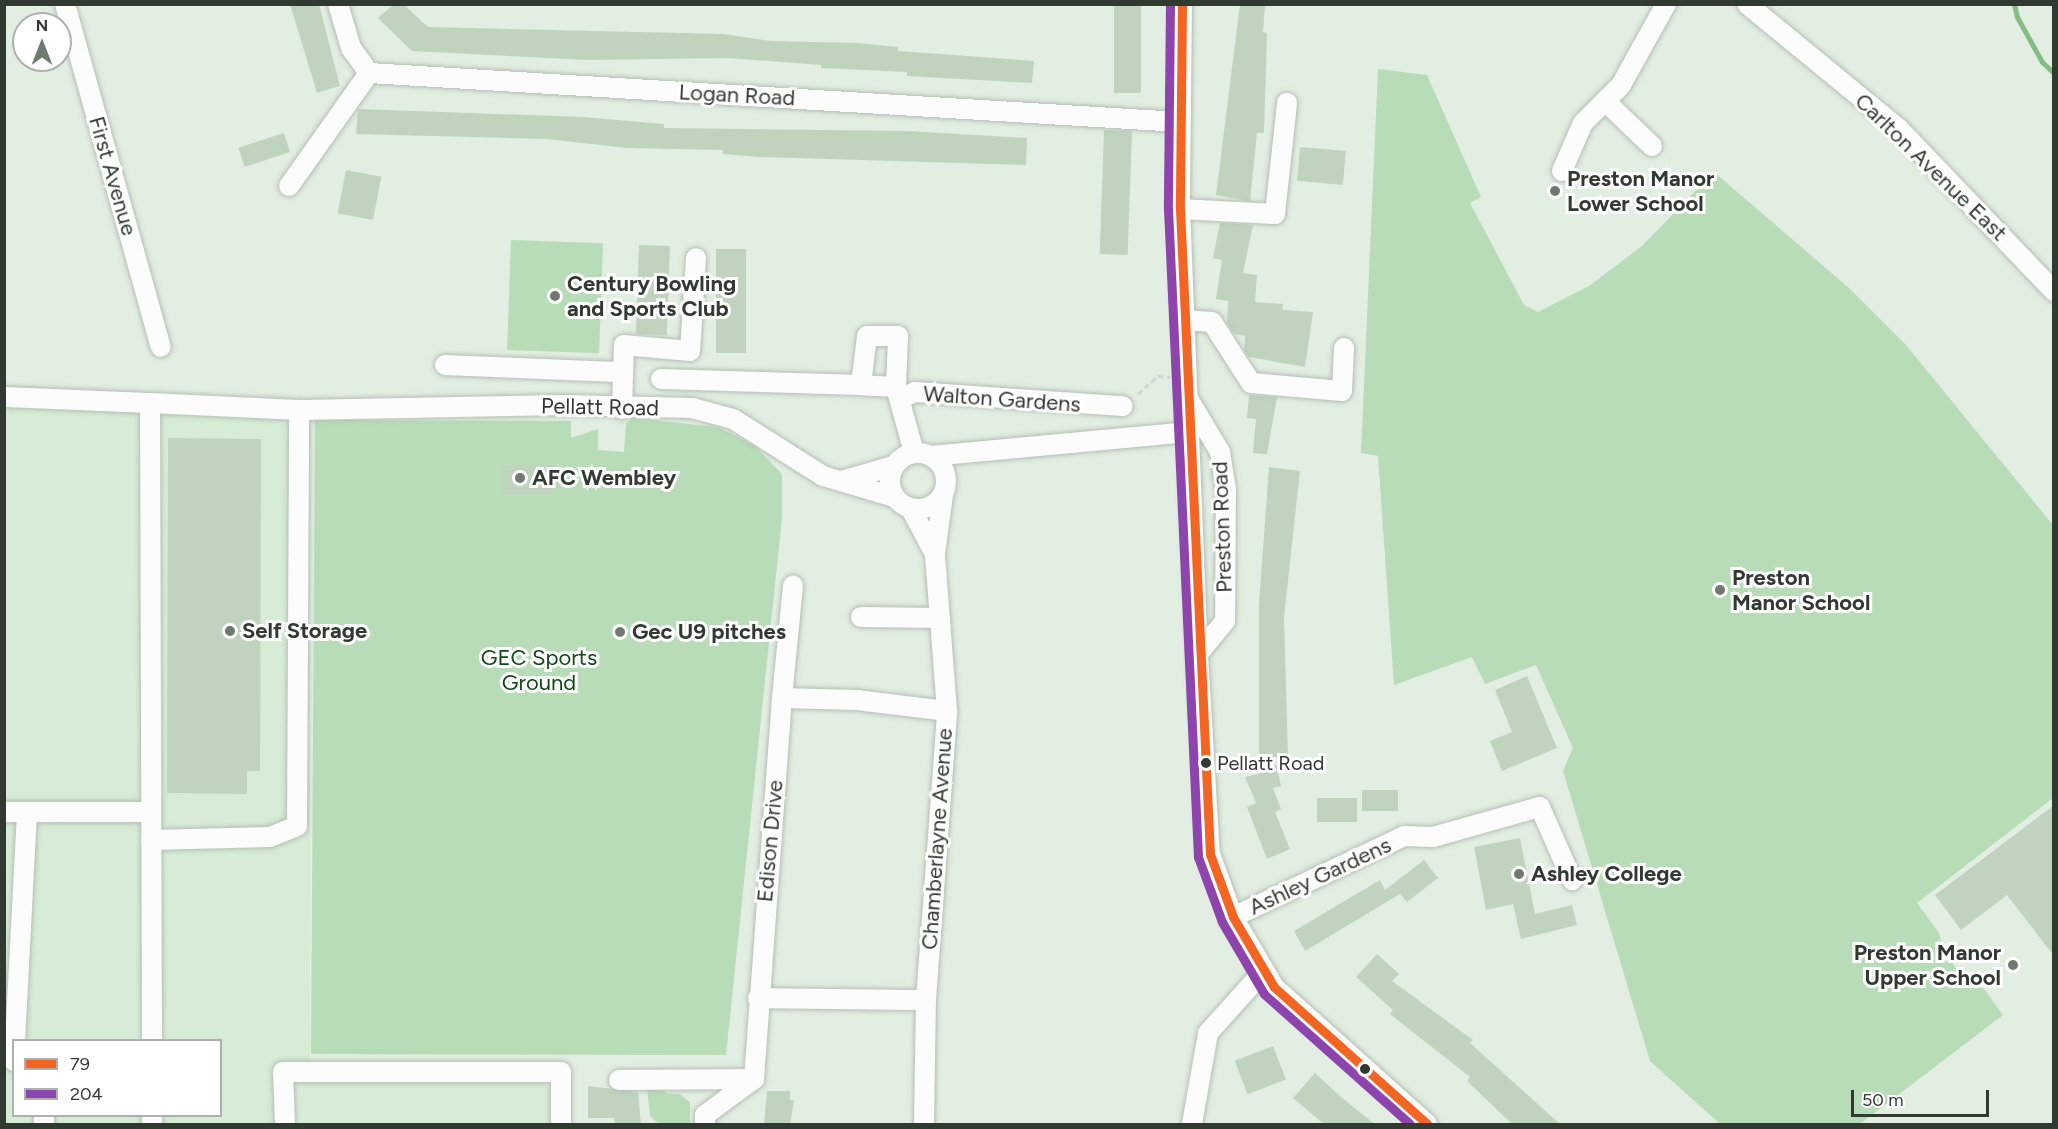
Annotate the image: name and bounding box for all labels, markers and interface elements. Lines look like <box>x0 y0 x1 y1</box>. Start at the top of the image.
north arrow <box>12 12 72 72</box>
text: N <box>36 16 48 35</box>
street label: Logan Road <box>678 79 796 111</box>
street label: Carlton Avenue East <box>1850 88 2012 246</box>
street label: First Avenue <box>83 113 143 239</box>
place label: Preston Manor Lower School <box>1567 165 1714 216</box>
marker: Preston Manor Lower School <box>1548 184 1562 198</box>
place label: Century Bowling and Sports Club <box>567 270 736 322</box>
marker: Century Bowling and Sports Club <box>548 289 562 303</box>
street label: Walton Gardens <box>922 380 1082 418</box>
street label: Pellatt Road <box>541 393 659 421</box>
street label: Preston Road <box>1207 461 1237 593</box>
place label: AFC Wembley <box>532 465 676 491</box>
marker: AFC Wembley <box>513 471 527 485</box>
place label: Preston Manor School <box>1732 564 1870 616</box>
marker: Preston Manor School <box>1713 583 1727 597</box>
place label: Self Storage <box>242 618 367 644</box>
place label: Gec U9 pitches <box>632 619 786 645</box>
marker: Self Storage <box>223 624 237 638</box>
marker: Gec U9 pitches <box>613 625 627 639</box>
park label: GEC Sports Ground <box>481 644 597 696</box>
street label: Chamberlayne Avenue <box>916 727 958 951</box>
place label: Pellatt Road <box>1217 751 1324 775</box>
marker: Pellatt Road <box>1200 757 1212 769</box>
street label: Edison Drive <box>752 779 788 903</box>
street label: Ashley Gardens <box>1245 832 1395 920</box>
place label: Ashley College <box>1531 861 1682 887</box>
marker: Ashley College <box>1512 867 1526 881</box>
place label: Preston Manor Upper School <box>1854 939 2001 990</box>
marker: Preston Manor Upper School <box>2006 958 2020 972</box>
legend <box>12 1039 222 1117</box>
text: 79 <box>70 1053 90 1075</box>
unlabelled marker <box>1359 1063 1371 1075</box>
scale bar <box>1854 1078 1992 1116</box>
text: 204 <box>70 1083 103 1105</box>
text: 50 m <box>1862 1089 1904 1111</box>

